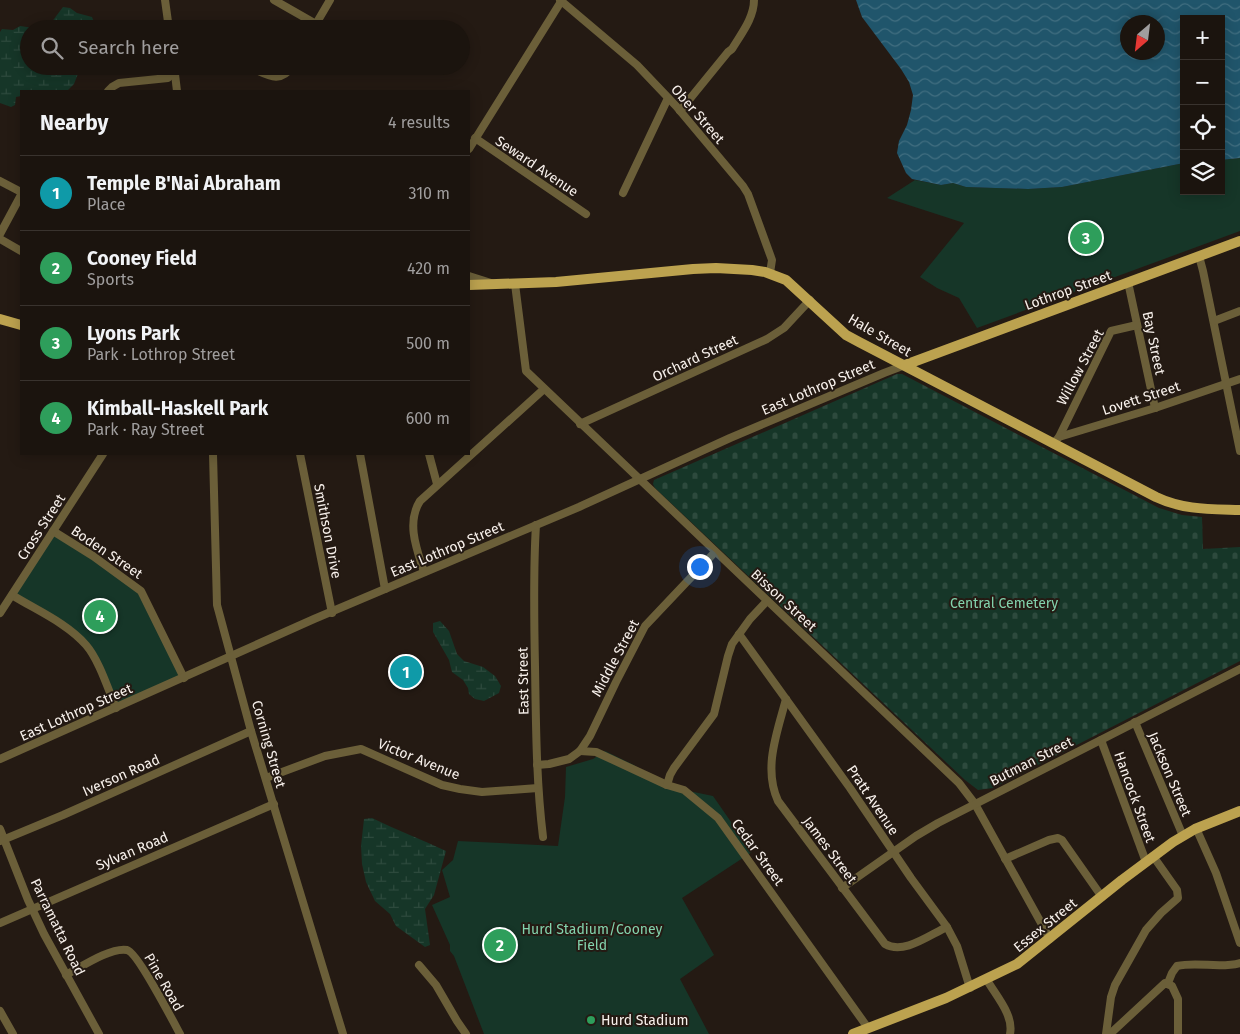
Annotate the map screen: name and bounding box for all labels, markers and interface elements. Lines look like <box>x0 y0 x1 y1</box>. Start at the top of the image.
north arrow <box>1120 15 1165 60</box>
map controls <box>1180 15 1225 195</box>
button: + <box>1180 15 1225 60</box>
search box <box>20 20 470 75</box>
icon: search <box>38 34 66 62</box>
text: Search here <box>78 36 179 59</box>
button: − <box>1180 60 1225 105</box>
street label: Ober Street <box>667 81 729 148</box>
button: locate <box>1180 105 1225 150</box>
text: Nearby <box>40 110 108 136</box>
text: 4 results <box>388 113 450 132</box>
street label: Seward Avenue <box>492 132 581 200</box>
button: layers <box>1180 150 1225 195</box>
text: Temple B'Nai Abraham <box>87 172 281 195</box>
text: 1 <box>52 184 60 203</box>
text: 310 m <box>409 184 450 203</box>
text: Place <box>87 195 126 214</box>
pin: 3 <box>1070 219 1102 257</box>
text: Cooney Field <box>87 247 197 270</box>
text: 2 <box>52 259 60 278</box>
text: 420 m <box>407 259 450 278</box>
street label: Lothrop Street <box>1022 267 1115 314</box>
text: Sports <box>87 270 134 289</box>
street label: Hale Street <box>845 310 915 361</box>
street label: Bay Street <box>1138 310 1169 377</box>
text: Lyons Park <box>87 322 180 345</box>
street label: Willow Street <box>1053 326 1108 408</box>
street label: Orchard Street <box>650 331 741 386</box>
text: 3 <box>52 334 60 353</box>
text: 500 m <box>406 334 450 353</box>
text: Park · Lothrop Street <box>87 345 235 364</box>
street label: East Lothrop Street <box>759 356 878 419</box>
street label: Lovett Street <box>1100 378 1183 419</box>
text: Kimball-Haskell Park <box>87 397 268 420</box>
text: 4 <box>51 409 61 428</box>
text: 600 m <box>406 409 450 428</box>
text: Park · Ray Street <box>87 420 204 439</box>
street label: Smithson Drive <box>310 482 345 580</box>
street label: Cross Street <box>14 490 70 564</box>
street label: East Lothrop Street <box>388 518 507 581</box>
street label: Boden Street <box>68 522 146 583</box>
your location <box>687 554 713 580</box>
street label: Bisson Street <box>747 566 821 636</box>
park label: Central Cemetery <box>950 595 1058 612</box>
pin: 4 <box>84 597 116 635</box>
street label: Middle Street <box>588 616 643 700</box>
street label: East Street <box>514 646 533 715</box>
pin: 1 <box>390 653 422 691</box>
street label: East Lothrop Street <box>17 680 136 745</box>
street label: Corning Street <box>248 698 289 791</box>
street label: Jackson Street <box>1144 729 1195 820</box>
street label: Butman Street <box>987 733 1077 790</box>
street label: Victor Avenue <box>375 735 462 784</box>
street label: Hancock Street <box>1110 749 1159 846</box>
street label: Iverson Road <box>80 751 162 800</box>
street label: Pratt Avenue <box>843 762 902 838</box>
street label: James Street <box>799 813 861 888</box>
street label: Cedar Street <box>728 816 788 890</box>
street label: Sylvan Road <box>94 829 171 874</box>
street label: Parramatta Road <box>27 876 88 979</box>
street label: Essex Street <box>1010 894 1081 956</box>
park label: Hurd Stadium/Cooney Field <box>522 921 663 954</box>
pin: 2 <box>484 926 516 964</box>
street label: Pine Road <box>140 950 187 1014</box>
place label: Hurd Stadium <box>601 1012 688 1029</box>
marker: Hurd Stadium <box>585 1014 597 1026</box>

